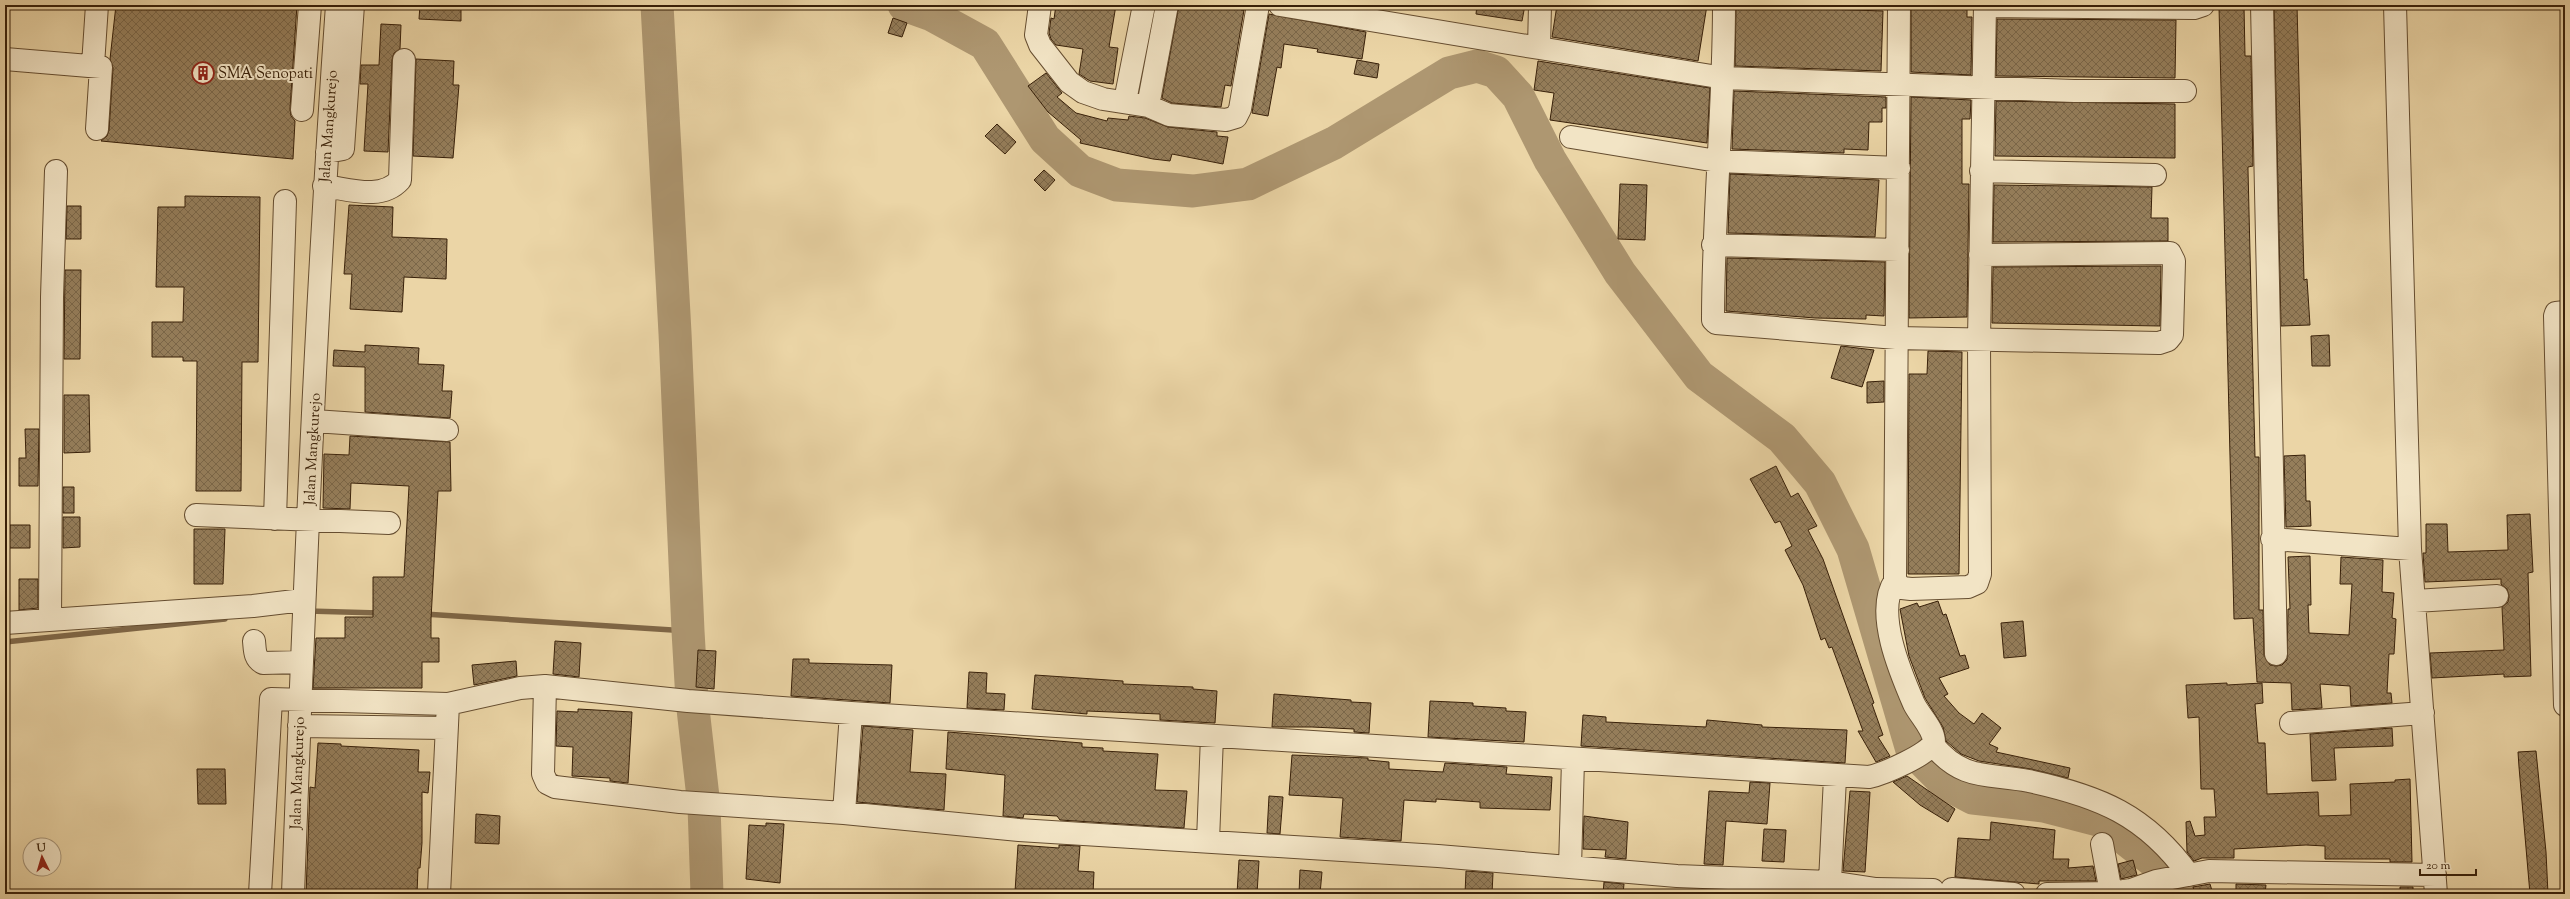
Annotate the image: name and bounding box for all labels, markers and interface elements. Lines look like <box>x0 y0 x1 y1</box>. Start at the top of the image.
building icon: SMA Senopati <box>190 60 216 86</box>
place label: SMA Senopati <box>218 64 313 85</box>
street label: Jalan Mangkurejo <box>315 69 344 184</box>
street label: Jalan Mangkurejo <box>300 392 327 507</box>
street label: Jalan Mangkurejo <box>286 716 311 831</box>
north arrow <box>22 837 62 877</box>
text: U <box>35 840 46 856</box>
scale bar <box>2420 851 2476 877</box>
text: 20 m <box>2426 857 2451 875</box>

